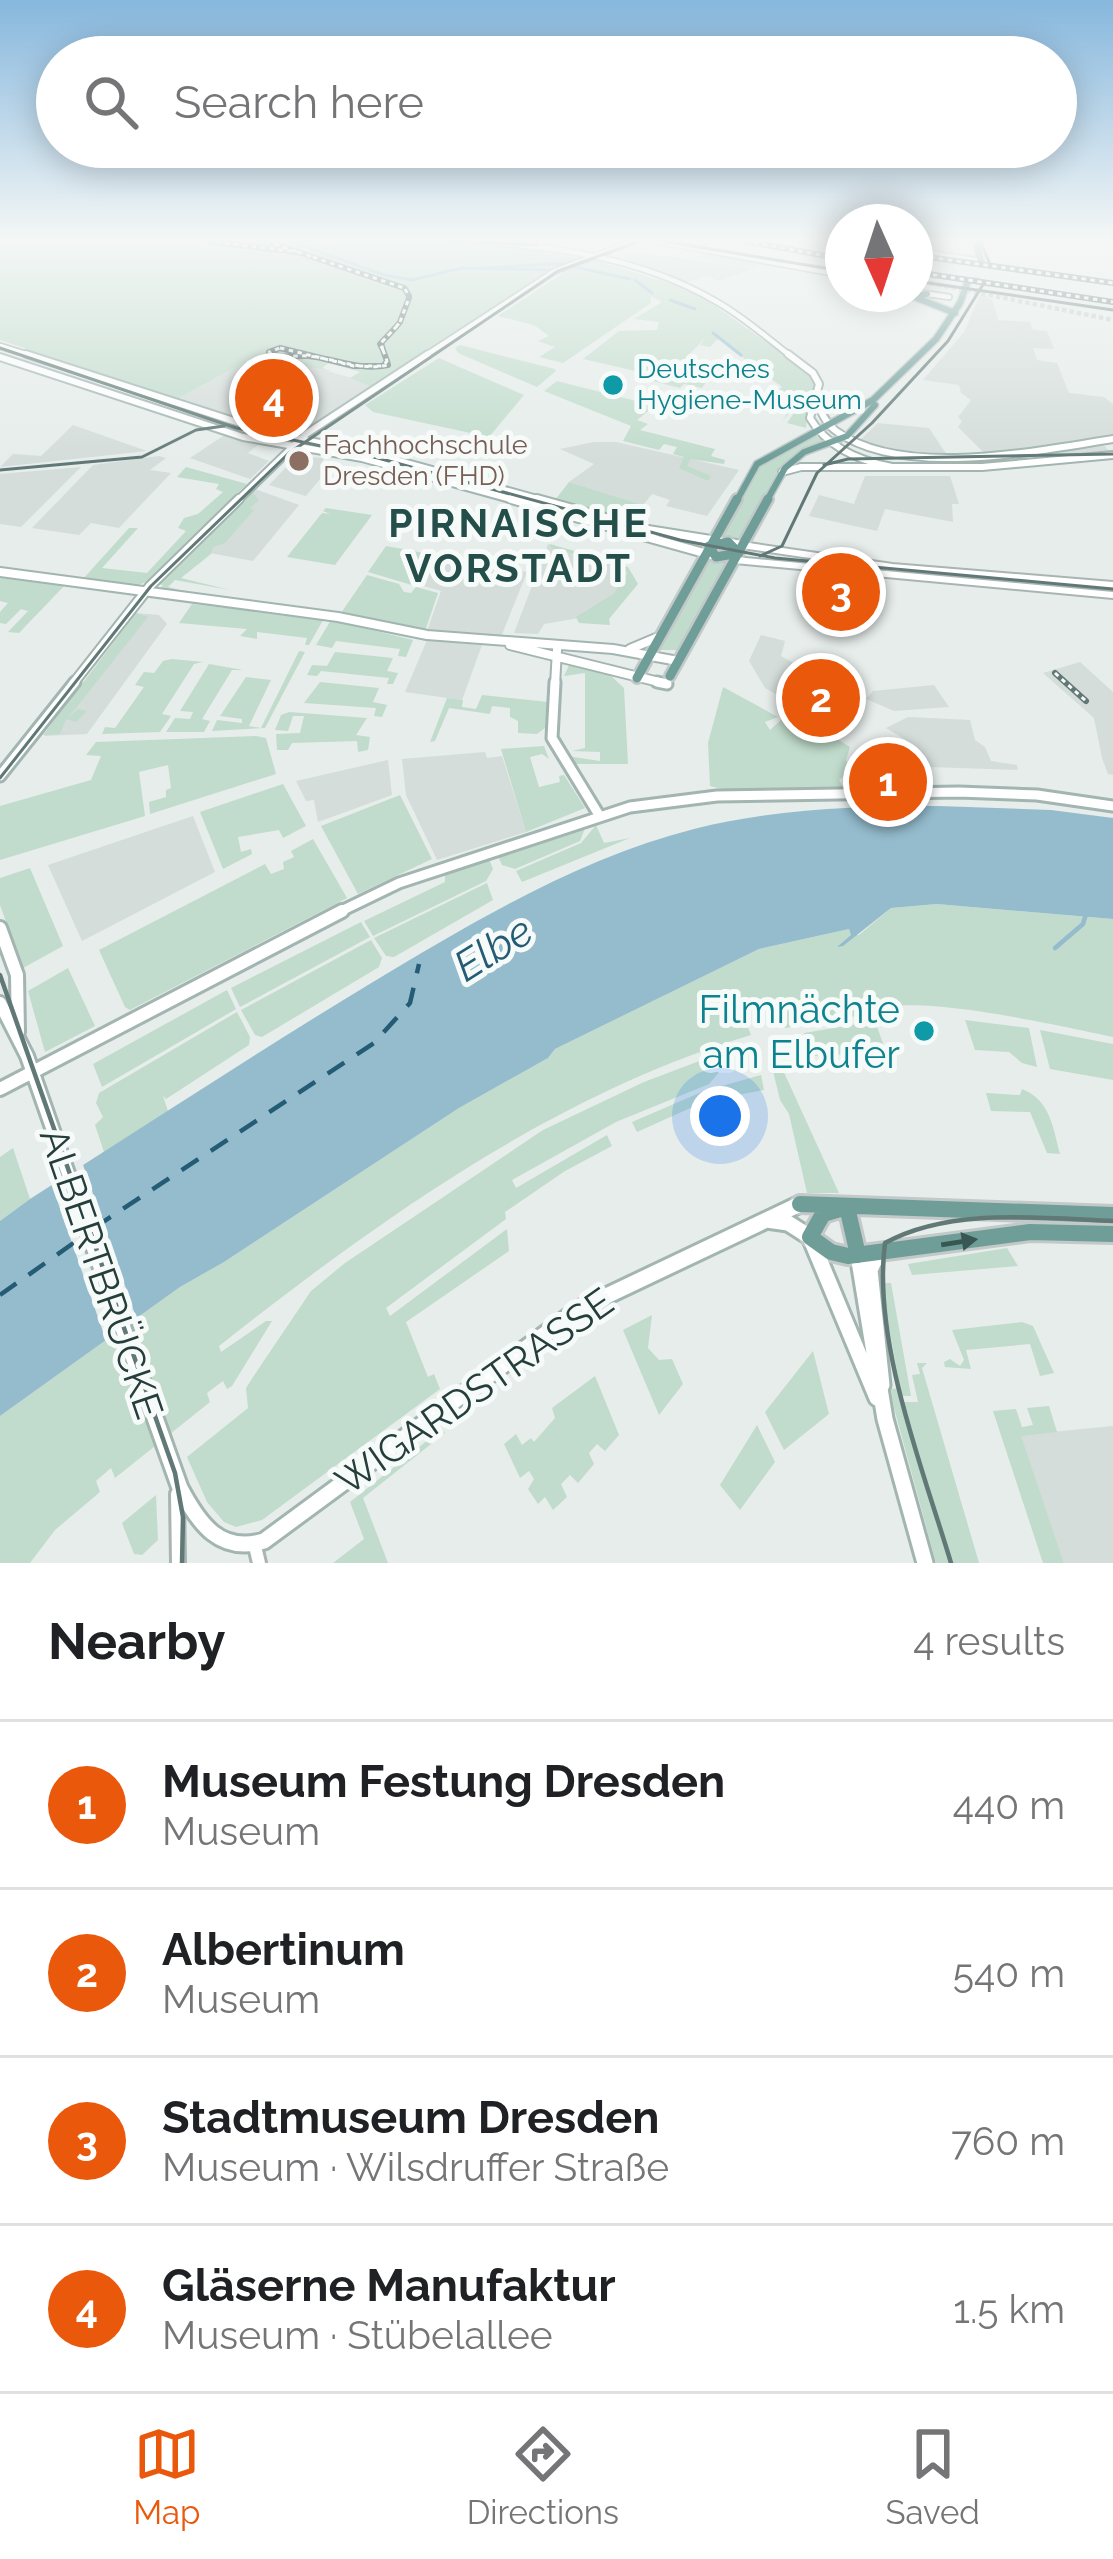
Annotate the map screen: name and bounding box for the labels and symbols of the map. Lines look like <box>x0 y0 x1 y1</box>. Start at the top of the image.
north arrow <box>825 204 933 312</box>
pin: 4 <box>235 353 313 443</box>
place label: Deutsches Hygiene-Museum <box>637 353 862 415</box>
marker: Deutsches Hygiene-Museum <box>600 372 626 398</box>
place label: Fachhochschule Dresden (FHD) <box>323 429 528 491</box>
marker: Fachhochschule Dresden (FHD) <box>286 448 312 474</box>
district label: PIRNAISCHE VORSTADT <box>388 500 650 591</box>
pin: 3 <box>802 547 880 637</box>
pin: 2 <box>782 653 860 743</box>
pin: 1 <box>849 737 927 827</box>
water label: Elbe <box>445 906 541 991</box>
place label: Filmnächte am Elbufer <box>699 986 900 1077</box>
marker: Filmnächte am Elbufer <box>911 1018 937 1044</box>
your location <box>690 1086 750 1146</box>
street label: ALBERTBRÜCKE <box>31 1122 173 1424</box>
one-way arrow <box>941 1232 978 1251</box>
street label: WIGARDSTRASSE <box>326 1278 622 1504</box>

